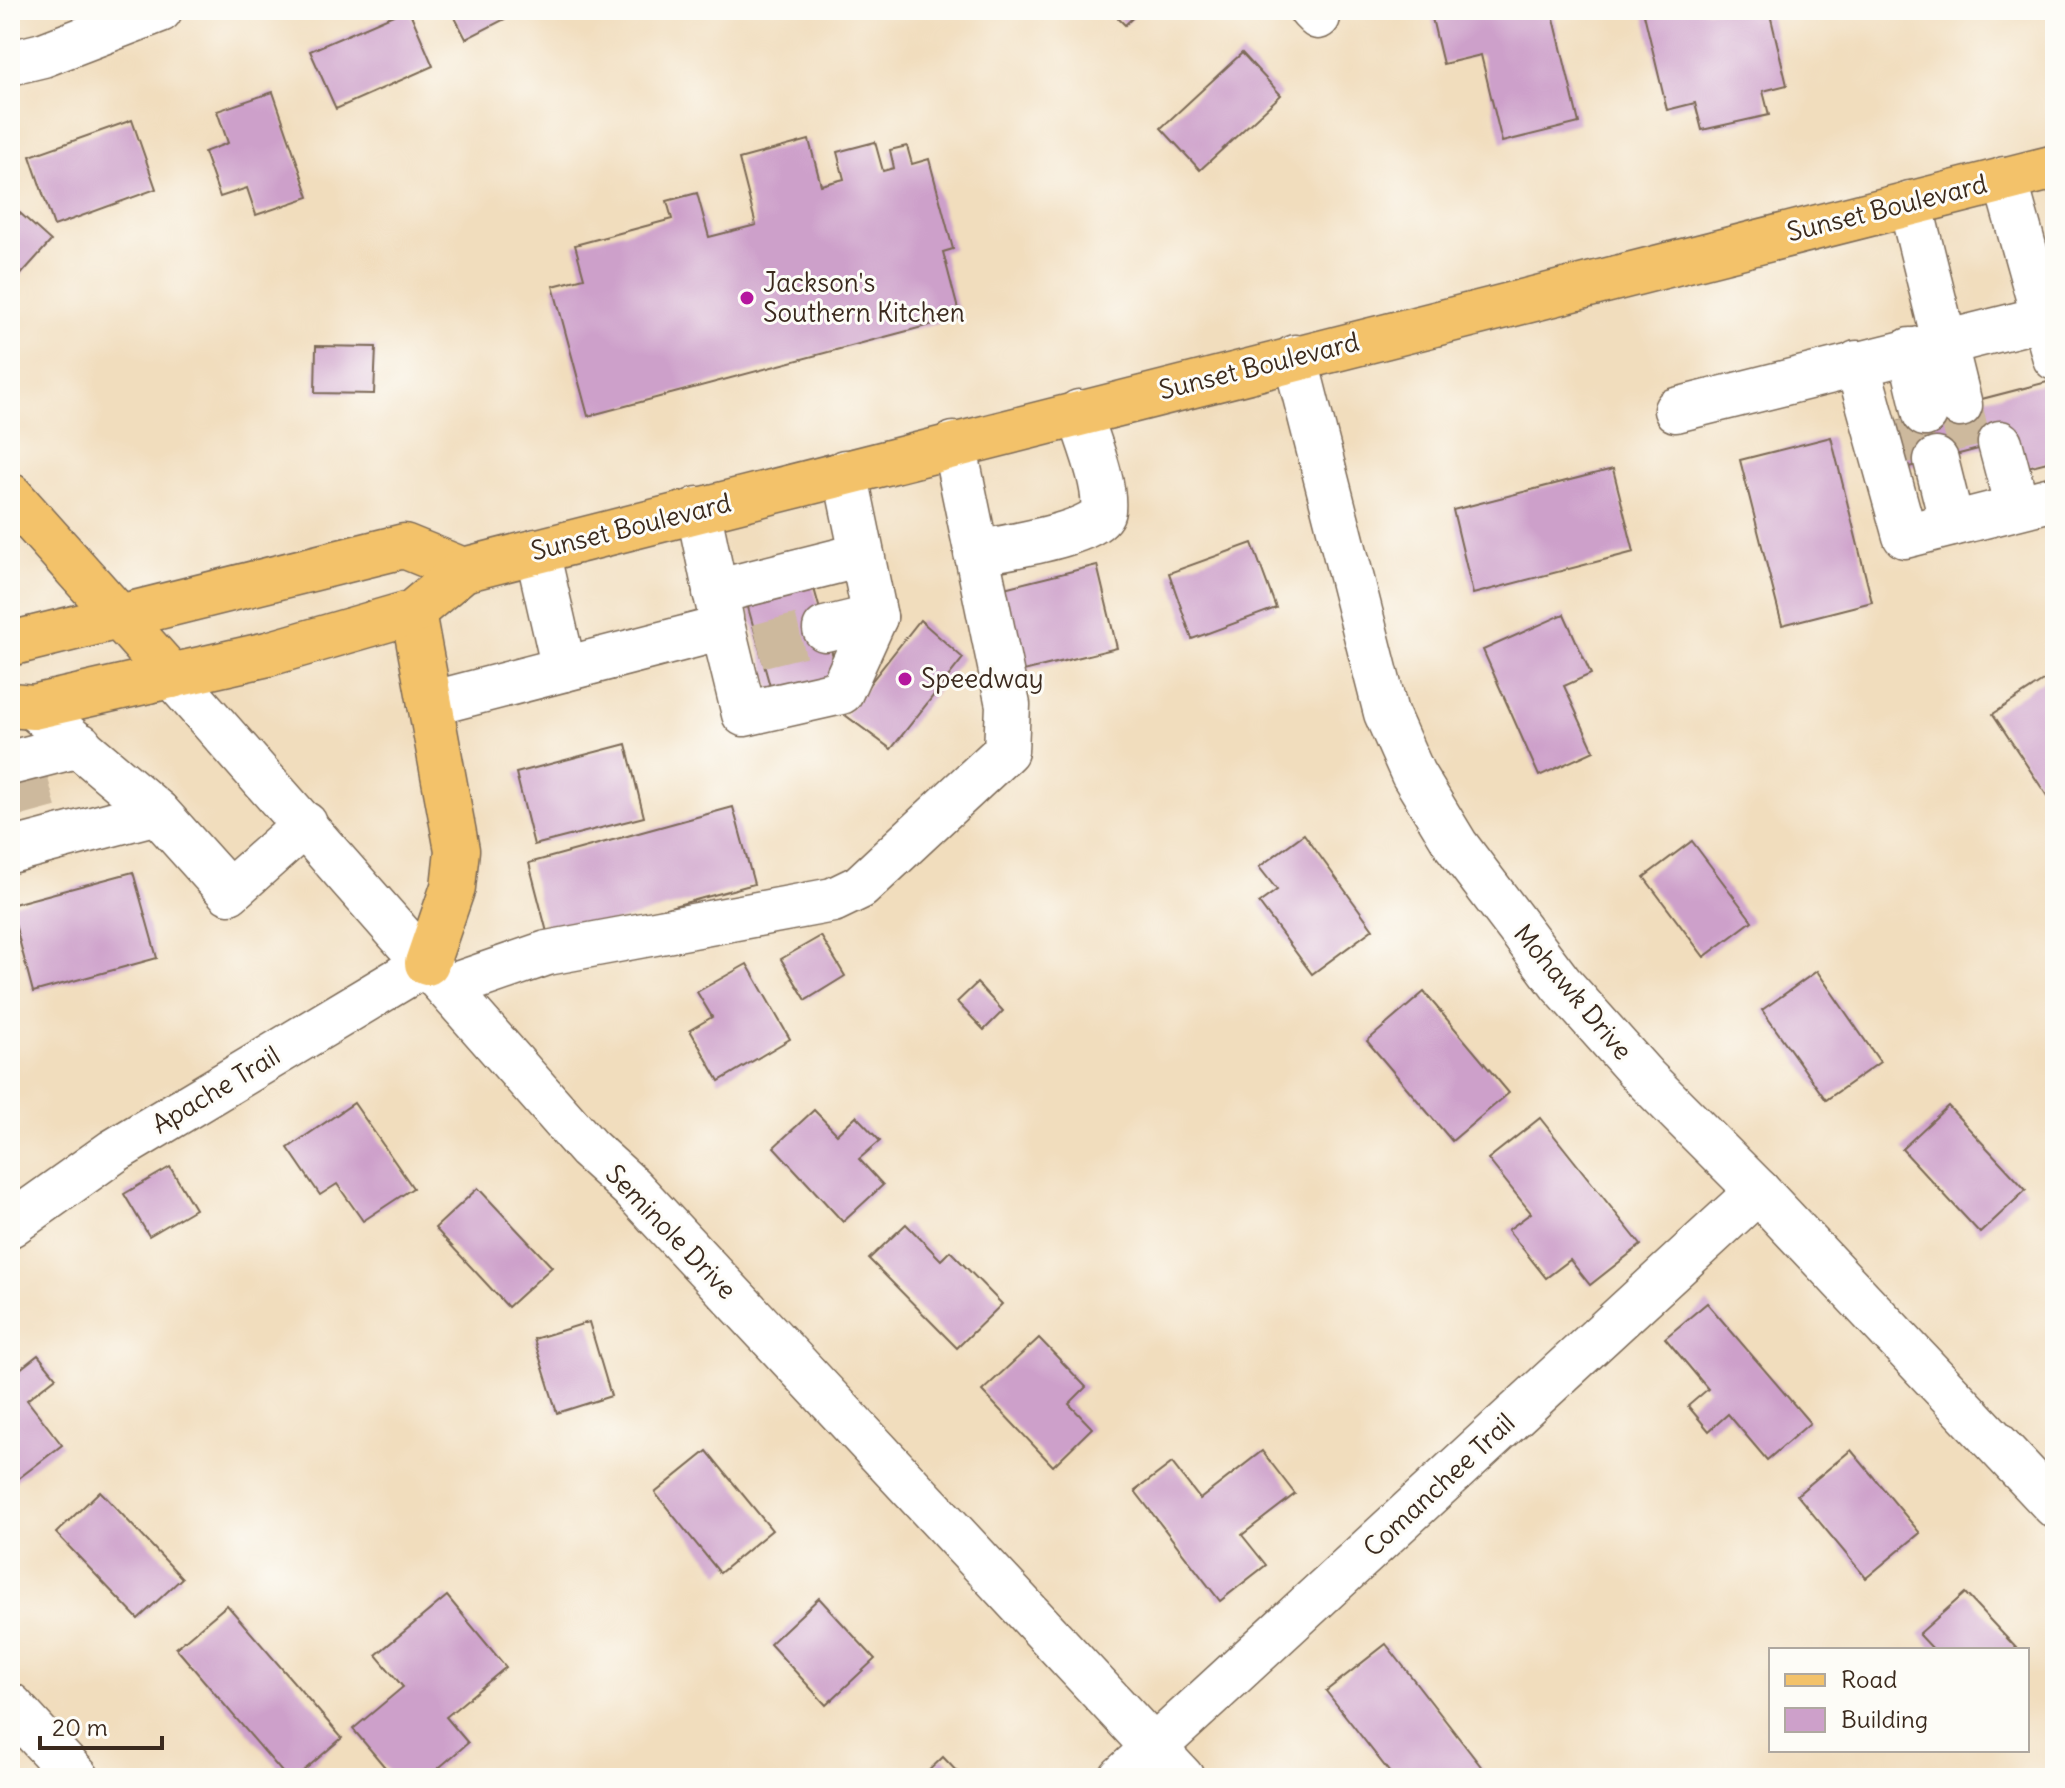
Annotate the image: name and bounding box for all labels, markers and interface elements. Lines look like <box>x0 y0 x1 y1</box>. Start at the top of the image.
street label: Sunset Boulevard <box>1783 167 1990 248</box>
place label: Jackson's Southern Kitchen <box>763 266 965 329</box>
marker: Jackson's Southern Kitchen <box>738 289 756 307</box>
street label: Sunset Boulevard <box>1155 325 1362 406</box>
street label: Sunset Boulevard <box>527 486 734 567</box>
place label: Speedway <box>921 662 1044 695</box>
marker: Speedway <box>896 670 914 688</box>
street label: Mohawk Drive <box>1507 917 1640 1066</box>
street label: Apache Trail <box>146 1039 286 1141</box>
street label: Seminole Drive <box>599 1158 744 1306</box>
street label: Comanchee Trail <box>1356 1406 1521 1563</box>
legend <box>1769 1648 2029 1752</box>
text: Road <box>1841 1664 1897 1694</box>
scale bar <box>40 1700 162 1750</box>
text: Building <box>1841 1704 1928 1734</box>
text: 20 m <box>52 1712 108 1742</box>

